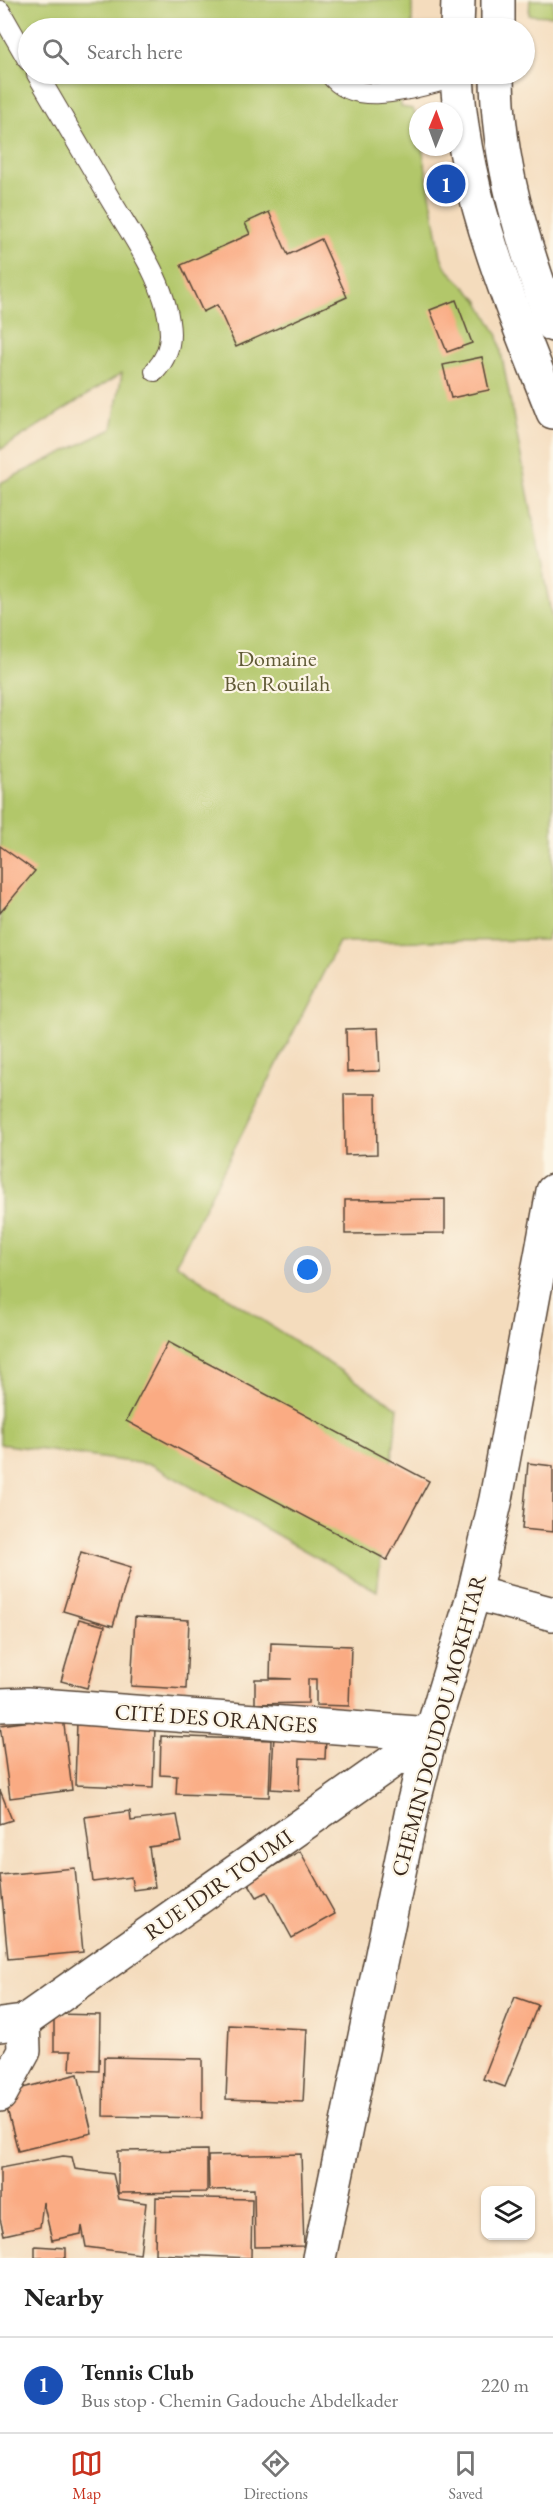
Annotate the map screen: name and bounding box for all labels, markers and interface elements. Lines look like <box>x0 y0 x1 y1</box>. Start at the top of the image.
search box <box>18 18 535 84</box>
icon: search <box>39 35 72 68</box>
text: Search here <box>87 37 182 66</box>
north arrow <box>409 102 463 156</box>
pin: 1 <box>426 162 466 207</box>
park label: Domaine Ben Rouilah <box>224 644 330 698</box>
your location <box>293 1255 322 1284</box>
street label: CHEMIN DOUDOU MOKHTAR <box>384 1570 493 1879</box>
street label: CITÉ DES ORANGES <box>114 1697 318 1740</box>
street label: RUE IDIR TOUMI <box>138 1822 299 1946</box>
map controls <box>481 2186 535 2240</box>
button: layers <box>481 2186 535 2240</box>
text: Nearby <box>24 2280 104 2314</box>
text: Tennis Club <box>81 2358 194 2387</box>
text: 1 <box>38 2372 49 2398</box>
text: 220 m <box>481 2372 529 2398</box>
text: Bus stop · Chemin Gadouche Abdelkader <box>81 2387 398 2413</box>
tab: Map <box>70 2447 103 2504</box>
tab: Directions <box>244 2447 308 2504</box>
tab: Saved <box>448 2447 483 2504</box>

